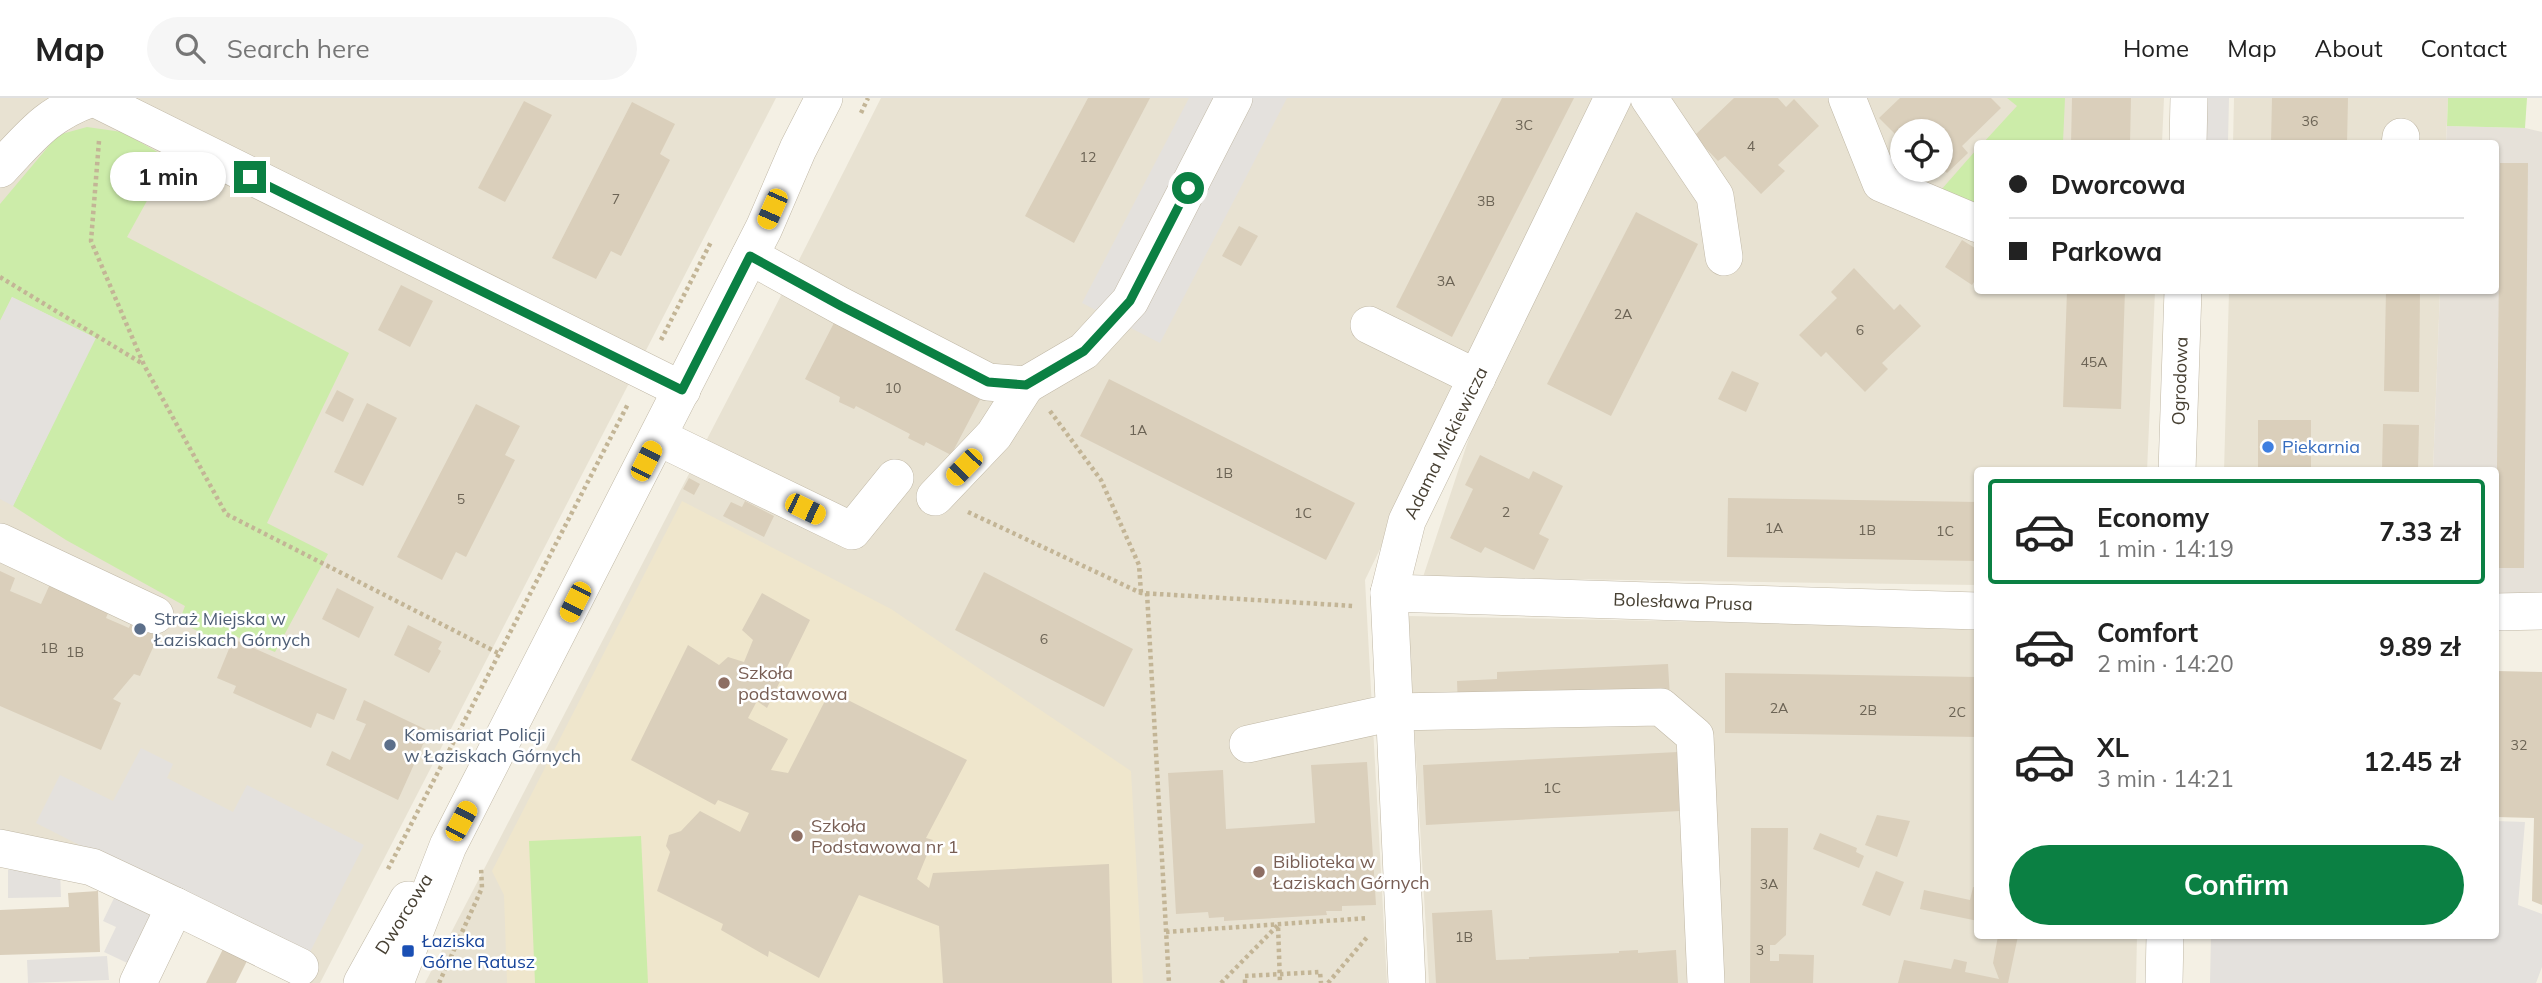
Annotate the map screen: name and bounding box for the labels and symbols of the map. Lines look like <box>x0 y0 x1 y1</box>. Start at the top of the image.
house number: 36 <box>2302 112 2318 130</box>
house number: 3C <box>1515 116 1533 134</box>
house number: 4 <box>1747 137 1756 155</box>
house number: 12 <box>1080 148 1096 166</box>
callout: 1 min <box>110 153 226 202</box>
route end <box>234 161 266 193</box>
route start <box>1172 172 1204 204</box>
car <box>754 186 791 232</box>
house number: 7 <box>612 190 620 208</box>
house number: 3B <box>1477 192 1495 210</box>
house number: 3A <box>1437 272 1456 290</box>
house number: 2A <box>1614 305 1633 323</box>
house number: 6 <box>1856 321 1864 339</box>
street label: Ogrodowa <box>2166 336 2193 426</box>
house number: 45A <box>2080 353 2108 371</box>
street label: Adama Mickiewicza <box>1399 363 1492 523</box>
house number: 10 <box>885 379 901 397</box>
house number: 1A <box>1129 421 1148 439</box>
place label: Piekarnia <box>2282 435 2360 458</box>
car <box>628 438 665 484</box>
marker: Piekarnia <box>2260 439 2276 455</box>
car <box>942 445 987 489</box>
house number: 1B <box>1215 464 1233 482</box>
house number: 5 <box>457 490 465 508</box>
car <box>782 490 829 528</box>
house number: 2 <box>1502 503 1510 521</box>
house number: 1C <box>1294 504 1312 522</box>
house number: 1A <box>1765 519 1784 537</box>
house number: 1B <box>1858 521 1876 539</box>
house number: 1C <box>1936 522 1954 540</box>
car <box>557 579 594 625</box>
street label: Bolesława Prusa <box>1613 588 1753 615</box>
place label: Straż Miejska w Łaziskach Górnych <box>153 607 311 651</box>
marker: Straż Miejska w Łaziskach Górnych <box>132 621 148 637</box>
house number: 6 <box>1040 630 1048 648</box>
house number: 1B <box>40 639 58 657</box>
house number: 1B <box>66 643 84 661</box>
place label: Szkoła podstawowa <box>738 661 848 705</box>
marker: Szkoła podstawowa <box>716 675 732 691</box>
house number: 2A <box>1770 699 1789 717</box>
house number: 2B <box>1859 701 1877 719</box>
house number: 2C <box>1948 703 1966 721</box>
place label: Komisariat Policji w Łaziskach Górnych <box>404 723 581 767</box>
house number: 32 <box>2511 736 2527 754</box>
marker: Komisariat Policji w Łaziskach Górnych <box>382 737 398 753</box>
house number: 1C <box>1543 779 1561 797</box>
car <box>442 798 481 844</box>
place label: Szkoła Podstawowa nr 1 <box>811 814 958 858</box>
marker: Szkoła Podstawowa nr 1 <box>789 828 805 844</box>
place label: Biblioteka w Łaziskach Górnych <box>1272 850 1430 894</box>
marker: Biblioteka w Łaziskach Górnych <box>1251 864 1267 880</box>
street label: Dworcowa <box>370 869 437 958</box>
house number: 3A <box>1760 875 1779 893</box>
house number: 1B <box>1455 928 1473 946</box>
place label: Łaziska Górne Ratusz <box>421 929 535 973</box>
house number: 3 <box>1756 941 1764 959</box>
marker: Łaziska Górne Ratusz <box>400 943 416 959</box>

